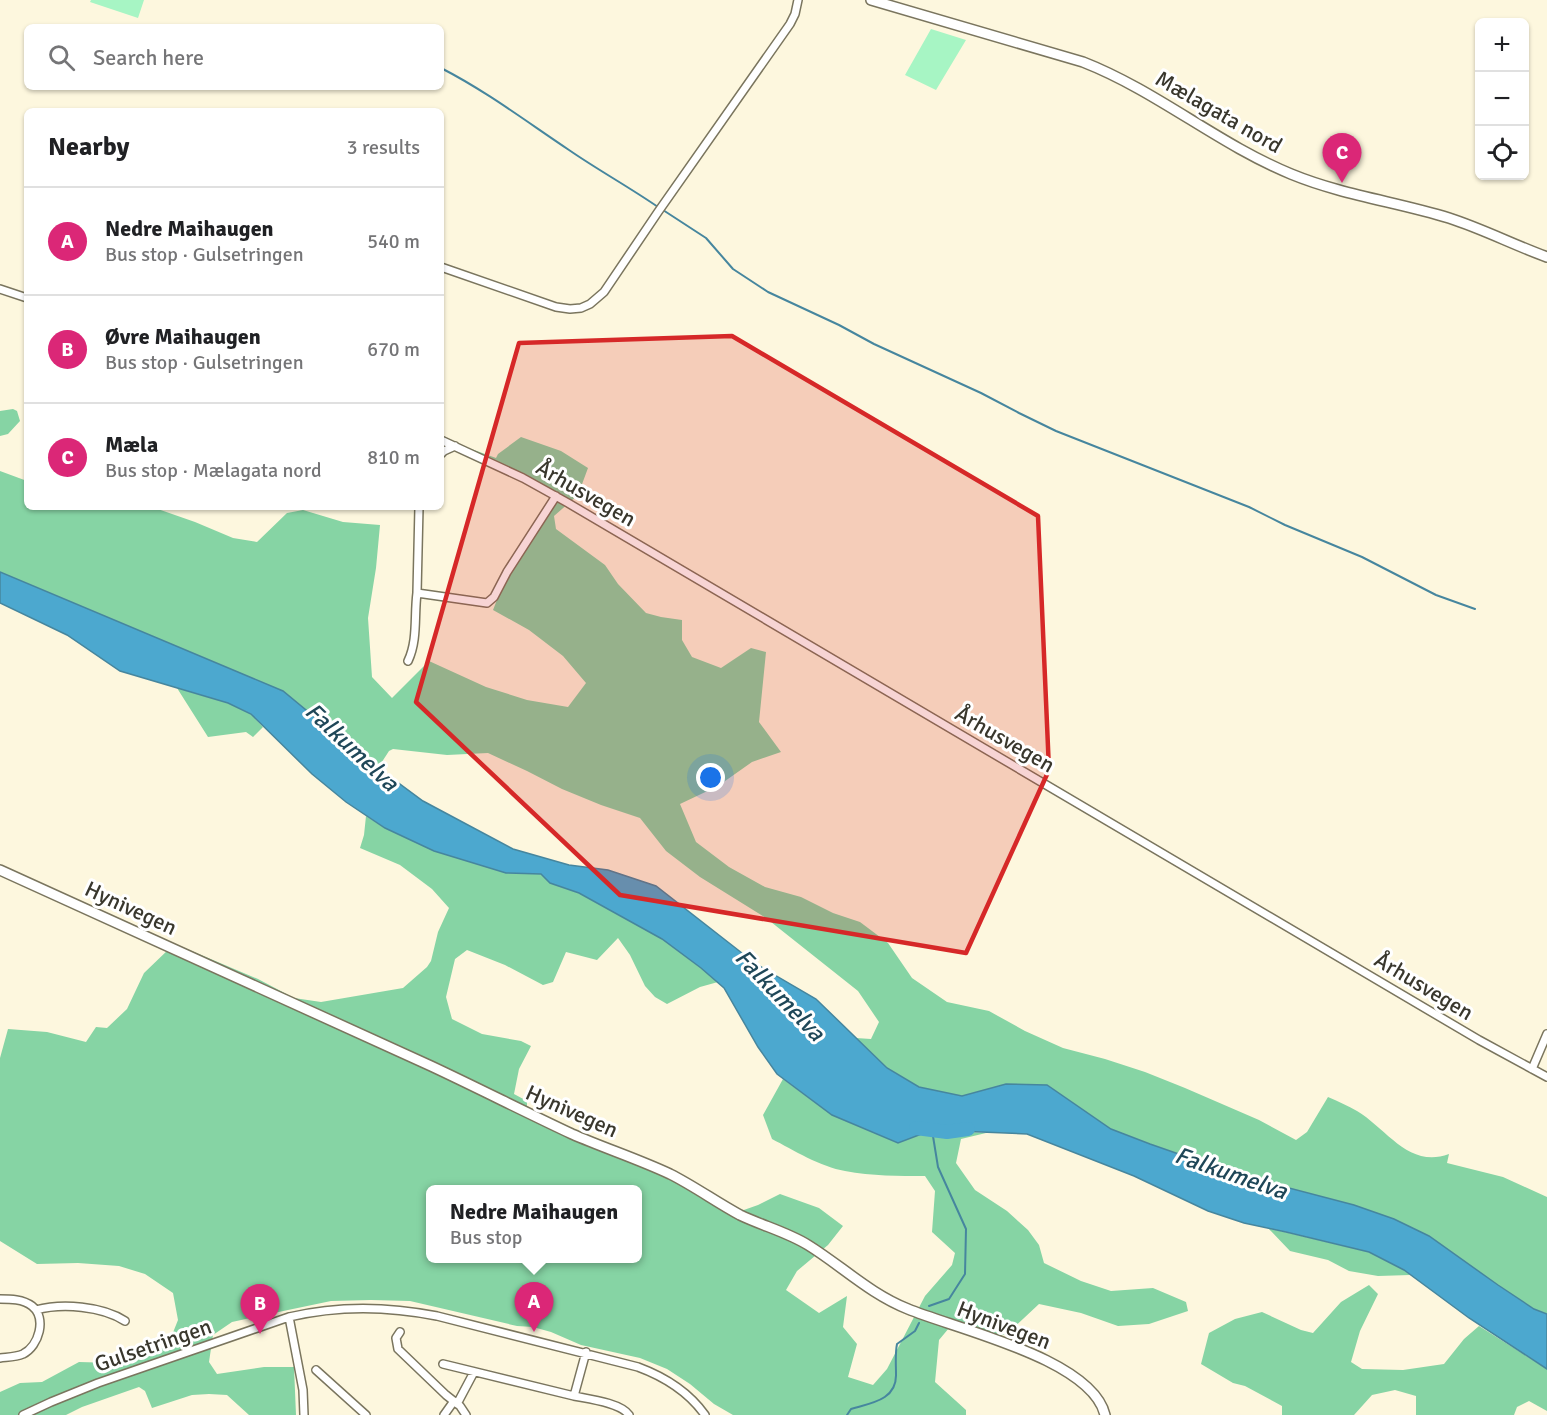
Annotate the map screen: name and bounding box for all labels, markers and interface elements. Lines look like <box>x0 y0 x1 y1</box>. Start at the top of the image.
map controls <box>1475 18 1529 180</box>
button: + <box>1475 18 1529 72</box>
search box <box>24 24 444 90</box>
icon: search <box>45 41 78 74</box>
text: Search here <box>93 44 204 71</box>
street label: Mælagata nord <box>1151 65 1287 159</box>
button: − <box>1475 72 1529 126</box>
button: locate <box>1475 126 1529 180</box>
text: Nearby <box>48 131 129 163</box>
pin: C <box>1322 134 1362 183</box>
text: 3 results <box>347 135 420 160</box>
text: Nedre Maihaugen <box>105 215 274 242</box>
text: A <box>61 229 74 254</box>
text: 540 m <box>367 229 420 254</box>
text: Bus stop · Gulsetringen <box>105 242 304 267</box>
text: Øvre Maihaugen <box>105 323 261 350</box>
text: B <box>61 337 74 362</box>
text: 670 m <box>367 337 420 362</box>
text: Bus stop · Gulsetringen <box>105 350 304 375</box>
text: Mæla <box>105 431 158 458</box>
text: C <box>61 445 74 470</box>
text: 810 m <box>367 445 420 470</box>
street label: Århusvegen <box>531 454 641 532</box>
text: Bus stop · Mælagata nord <box>105 458 322 483</box>
water label: Falkumelva <box>299 696 406 798</box>
street label: Århusvegen <box>950 700 1060 778</box>
your location <box>696 763 725 792</box>
street label: Hynivegen <box>81 875 181 941</box>
water label: Falkumelva <box>729 943 832 1048</box>
street label: Århusvegen <box>1370 946 1478 1026</box>
street label: Hynivegen <box>522 1079 622 1143</box>
water label: Falkumelva <box>1171 1140 1292 1206</box>
popup <box>426 1185 642 1263</box>
text: Nedre Maihaugen <box>450 1198 618 1225</box>
text: Bus stop <box>450 1225 522 1250</box>
pin: A <box>514 1282 554 1332</box>
pin: B <box>240 1284 280 1334</box>
street label: Hynivegen <box>953 1295 1055 1355</box>
street label: Gulsetringen <box>91 1312 215 1378</box>

